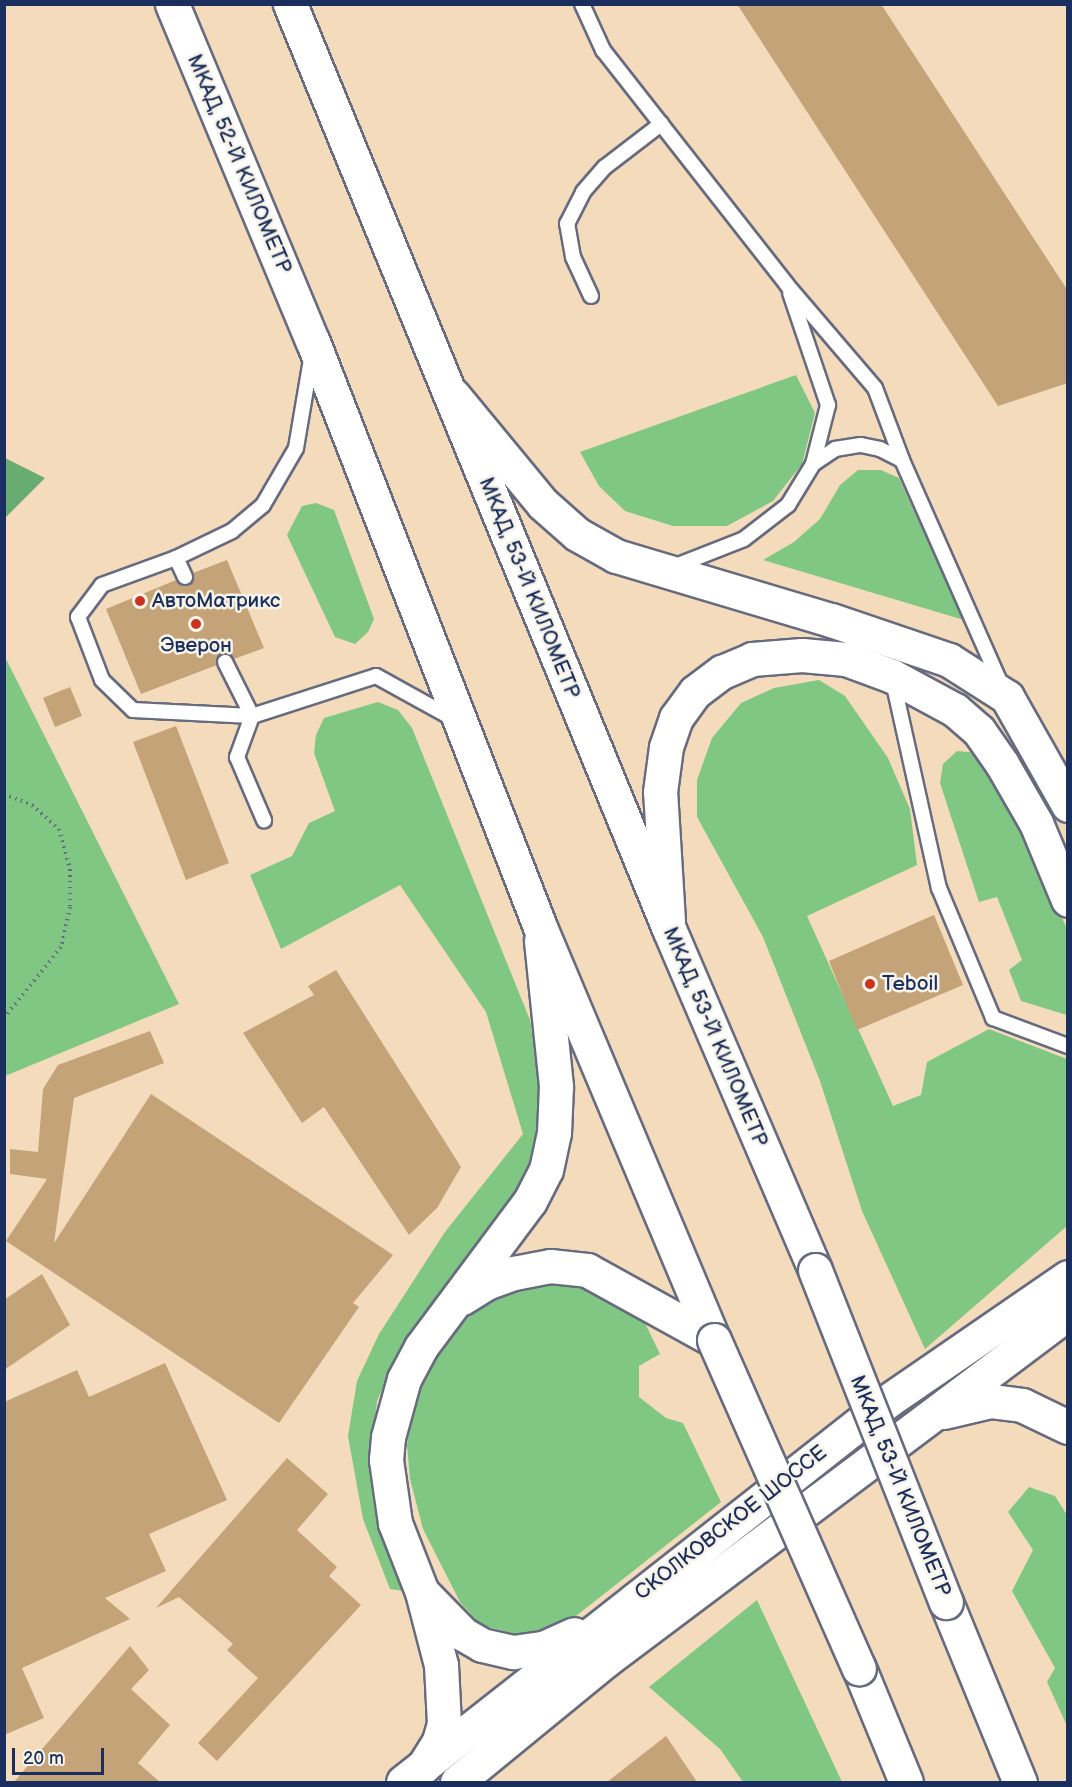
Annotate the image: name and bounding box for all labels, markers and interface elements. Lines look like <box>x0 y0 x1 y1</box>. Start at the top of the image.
street label: МКАД, 52-Й КИЛОМЕТР <box>181 51 297 277</box>
street label: МКАД, 53-Й КИЛОМЕТР <box>473 474 585 702</box>
place label: АвтоМатрикс <box>152 588 280 614</box>
marker: АвтоМатрикс <box>133 594 147 608</box>
marker: Эверон <box>189 617 203 631</box>
place label: Эверон <box>160 633 232 659</box>
street label: МКАД, 53-Й КИЛОМЕТР <box>657 923 773 1151</box>
place label: Teboil <box>882 971 938 997</box>
marker: Teboil <box>863 977 877 991</box>
street label: МКАД, 53-Й КИЛОМЕТР <box>844 1372 956 1600</box>
street label: СКОЛКОВСКОЕ ШОССЕ <box>630 1440 832 1606</box>
scale bar <box>15 1736 106 1774</box>
text: 20 m <box>23 1748 64 1769</box>

